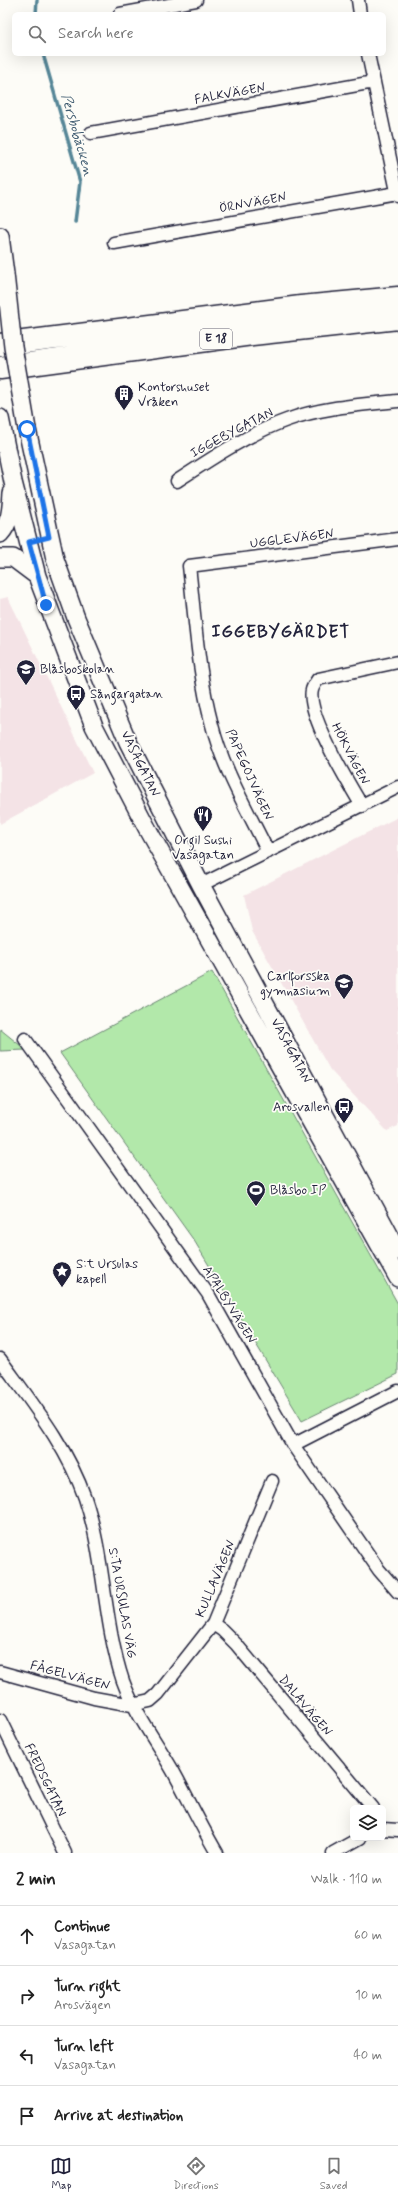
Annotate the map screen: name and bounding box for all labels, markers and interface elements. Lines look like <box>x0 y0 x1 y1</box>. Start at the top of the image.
search box <box>12 12 386 56</box>
icon: search <box>26 23 48 45</box>
text: Search here <box>58 24 134 44</box>
street label: FALKVÄGEN <box>193 79 267 109</box>
water label: Persbobäcken <box>57 92 97 178</box>
street label: ÖRNVÄGEN <box>218 189 288 217</box>
road number: E 18 <box>200 329 232 349</box>
place label: Kontorshuset Vråken <box>138 379 210 411</box>
building icon: Kontorshuset Vråken <box>113 383 135 411</box>
street label: IGGEBYGATAN <box>188 404 276 462</box>
route start <box>18 420 36 438</box>
street label: UGGLEVÄGEN <box>249 525 335 553</box>
route end <box>37 596 55 614</box>
district label: IGGEBYGÄRDET <box>212 621 350 643</box>
school or university icon: Blåsboskolan <box>15 658 37 686</box>
place label: Blåsboskolan <box>40 661 115 678</box>
bus stop icon: Sångargatan <box>65 683 87 711</box>
place label: Sångargatan <box>90 686 163 705</box>
street label: HÖKVÄGEN <box>327 720 373 788</box>
street label: PAPEGOJVÄGEN <box>221 727 277 823</box>
street label: VASAGATAN <box>117 728 163 800</box>
restaurant icon: Orgil Sushi Vasagatan <box>192 804 214 832</box>
place label: Orgil Sushi Vasagatan <box>172 832 234 865</box>
place label: Carlforsska gymnasium <box>260 968 330 1000</box>
school or university icon: Carlforsska gymnasium <box>333 972 355 1000</box>
street label: VASAGATAN <box>267 1015 315 1087</box>
bus stop icon: Arosvallen <box>333 1096 355 1124</box>
place label: Arosvallen <box>273 1099 330 1116</box>
sports icon: Blåsbo IP <box>245 1179 267 1207</box>
place label: Blåsbo IP <box>270 1182 326 1199</box>
place label: S:t Ursulas kapell <box>76 1256 138 1288</box>
place icon: S:t Ursulas kapell <box>51 1260 73 1288</box>
street label: APALBYVÄGEN <box>198 1263 260 1347</box>
street label: KULLAVÄGEN <box>192 1538 240 1620</box>
street label: S:TA URSULAS VÄG <box>104 1546 140 1660</box>
street label: FÅGELVÄGEN <box>28 1656 112 1695</box>
street label: DALAVÄGEN <box>274 1672 336 1740</box>
street label: FREDSGATAN <box>20 1741 70 1819</box>
map controls <box>350 1805 386 1841</box>
button: layers <box>350 1805 386 1841</box>
text: 2 min <box>16 1868 56 1890</box>
text: Walk · 110 m <box>311 1871 382 1888</box>
text: Continue <box>54 1917 110 1937</box>
icon: ahead <box>16 1925 38 1947</box>
text: 60 m <box>354 1927 382 1944</box>
text: Vasagatan <box>54 1937 116 1954</box>
text: Turn right <box>54 1977 121 1997</box>
icon: right <box>16 1985 38 2007</box>
text: 10 m <box>355 1987 382 2004</box>
text: Arosvägen <box>54 1997 111 2014</box>
text: Turn left <box>54 2037 114 2057</box>
icon: left <box>16 2045 38 2067</box>
text: 40 m <box>353 2047 382 2064</box>
text: Vasagatan <box>54 2057 116 2074</box>
icon: arrive <box>16 2105 38 2127</box>
text: Arrive at destination <box>54 2106 183 2126</box>
tab: Map <box>50 2155 72 2193</box>
tab: Directions <box>173 2155 219 2193</box>
tab: Saved <box>320 2155 347 2193</box>

